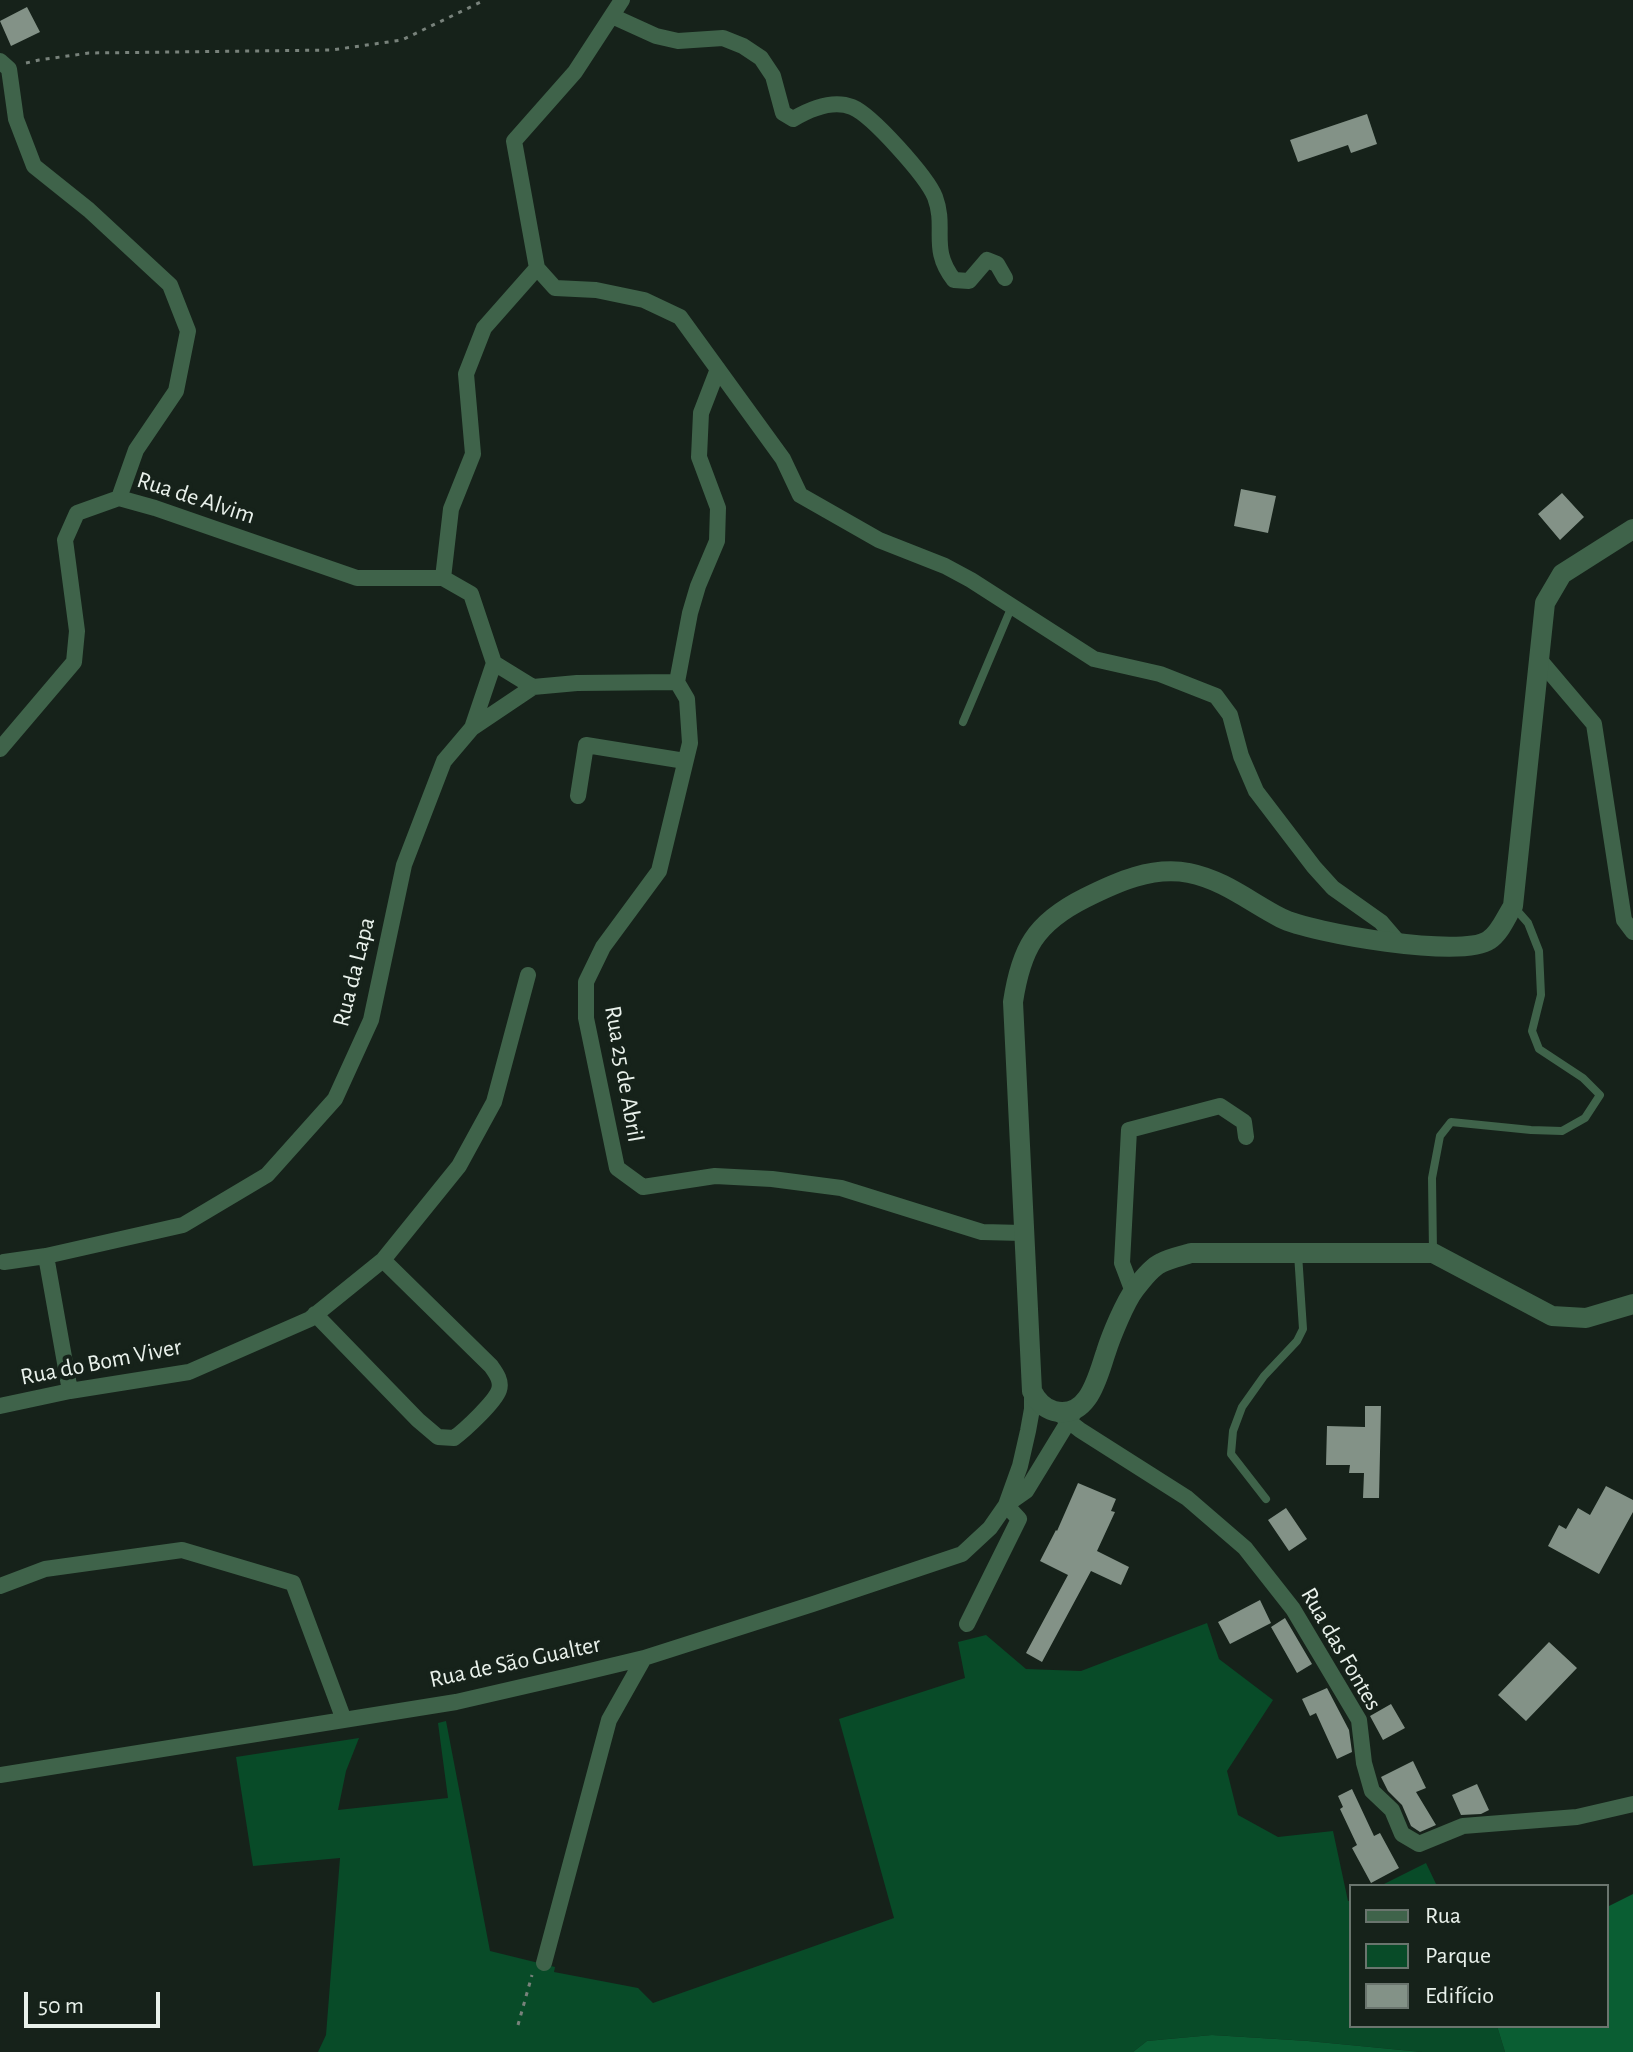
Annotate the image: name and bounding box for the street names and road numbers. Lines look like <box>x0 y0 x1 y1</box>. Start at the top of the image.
street label: Rua de Alvim <box>133 465 259 531</box>
street label: Rua da Lapa <box>326 914 382 1030</box>
street label: Rua 25 de Abril <box>598 1004 650 1144</box>
street label: Rua do Bom Viver <box>18 1332 184 1392</box>
street label: Rua das Fontes <box>1294 1582 1388 1716</box>
street label: Rua de São Gualter <box>427 1630 603 1694</box>

